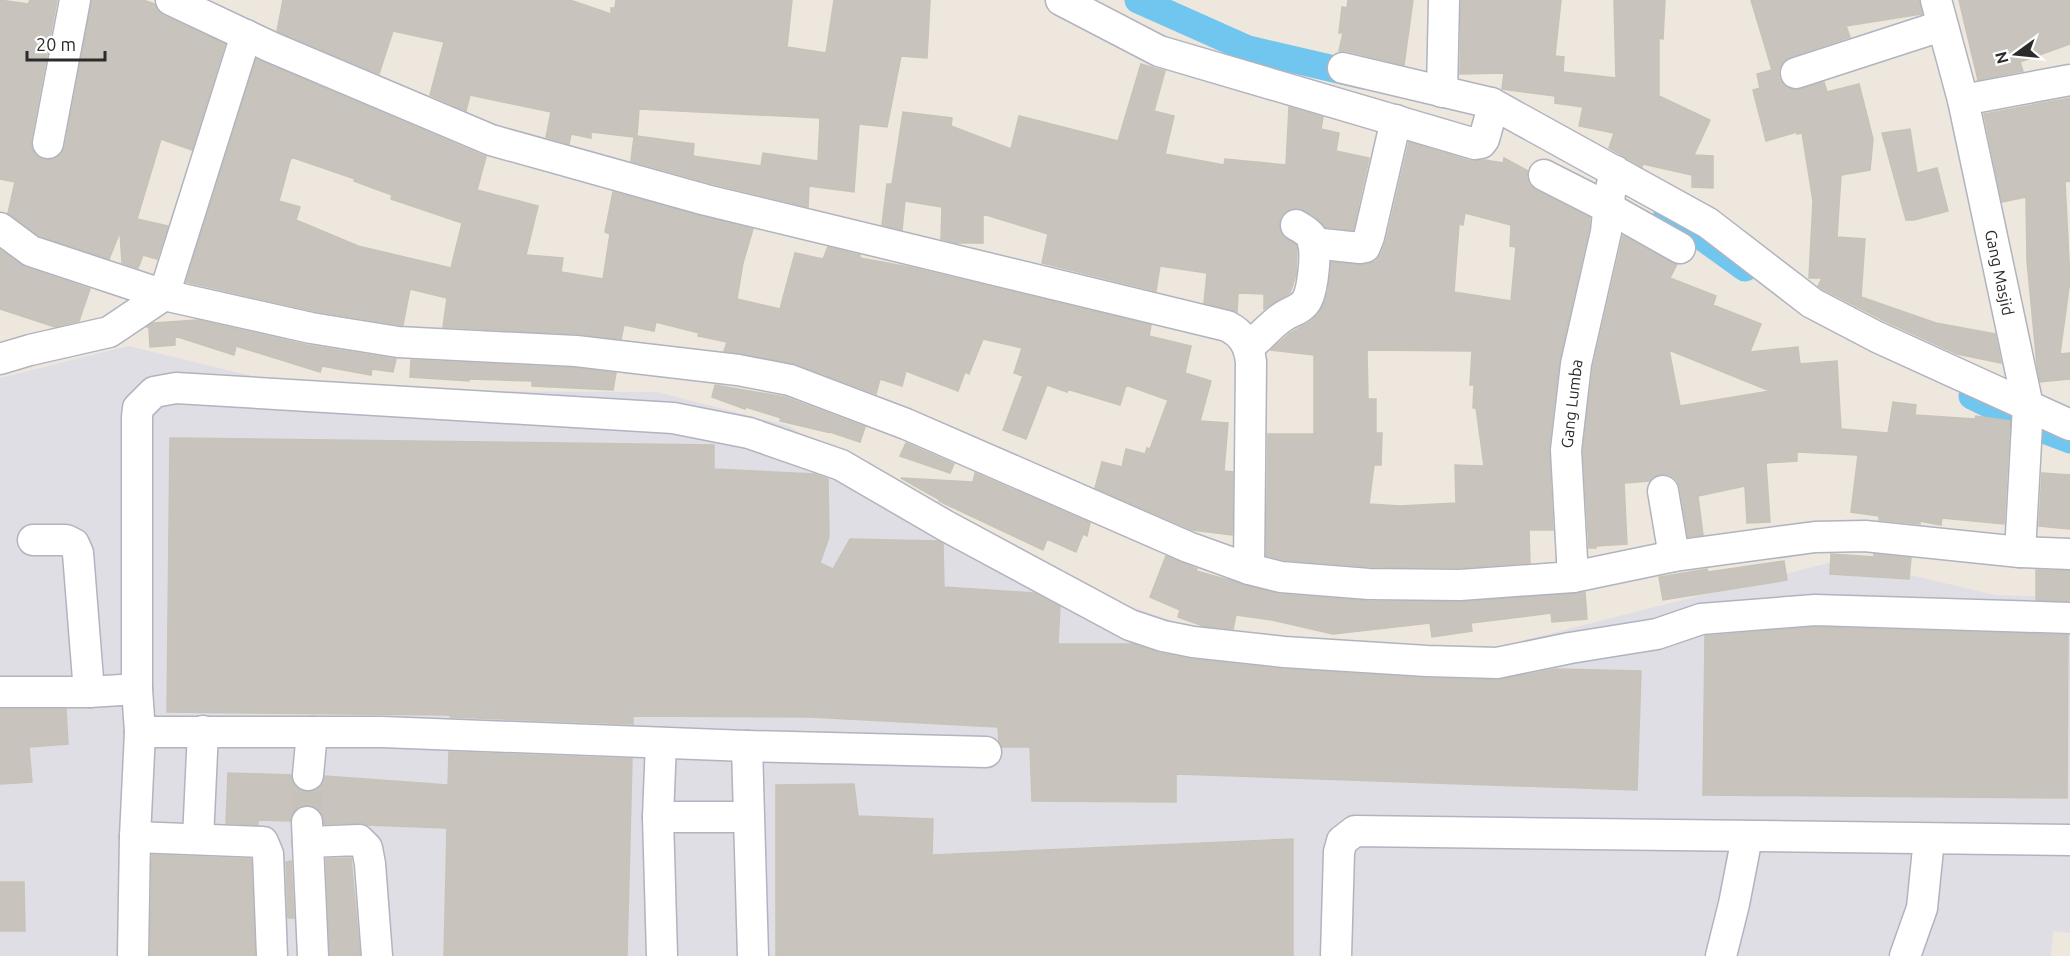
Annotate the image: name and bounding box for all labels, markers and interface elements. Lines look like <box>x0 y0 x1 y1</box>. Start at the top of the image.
scale bar <box>27 24 105 62</box>
north arrow <box>1986 24 2046 84</box>
text: 20 m <box>36 34 76 54</box>
text: N <box>1991 50 2012 66</box>
street label: Gang Masjid <box>1982 228 2018 317</box>
street label: Gang Lumba <box>1557 357 1586 449</box>

